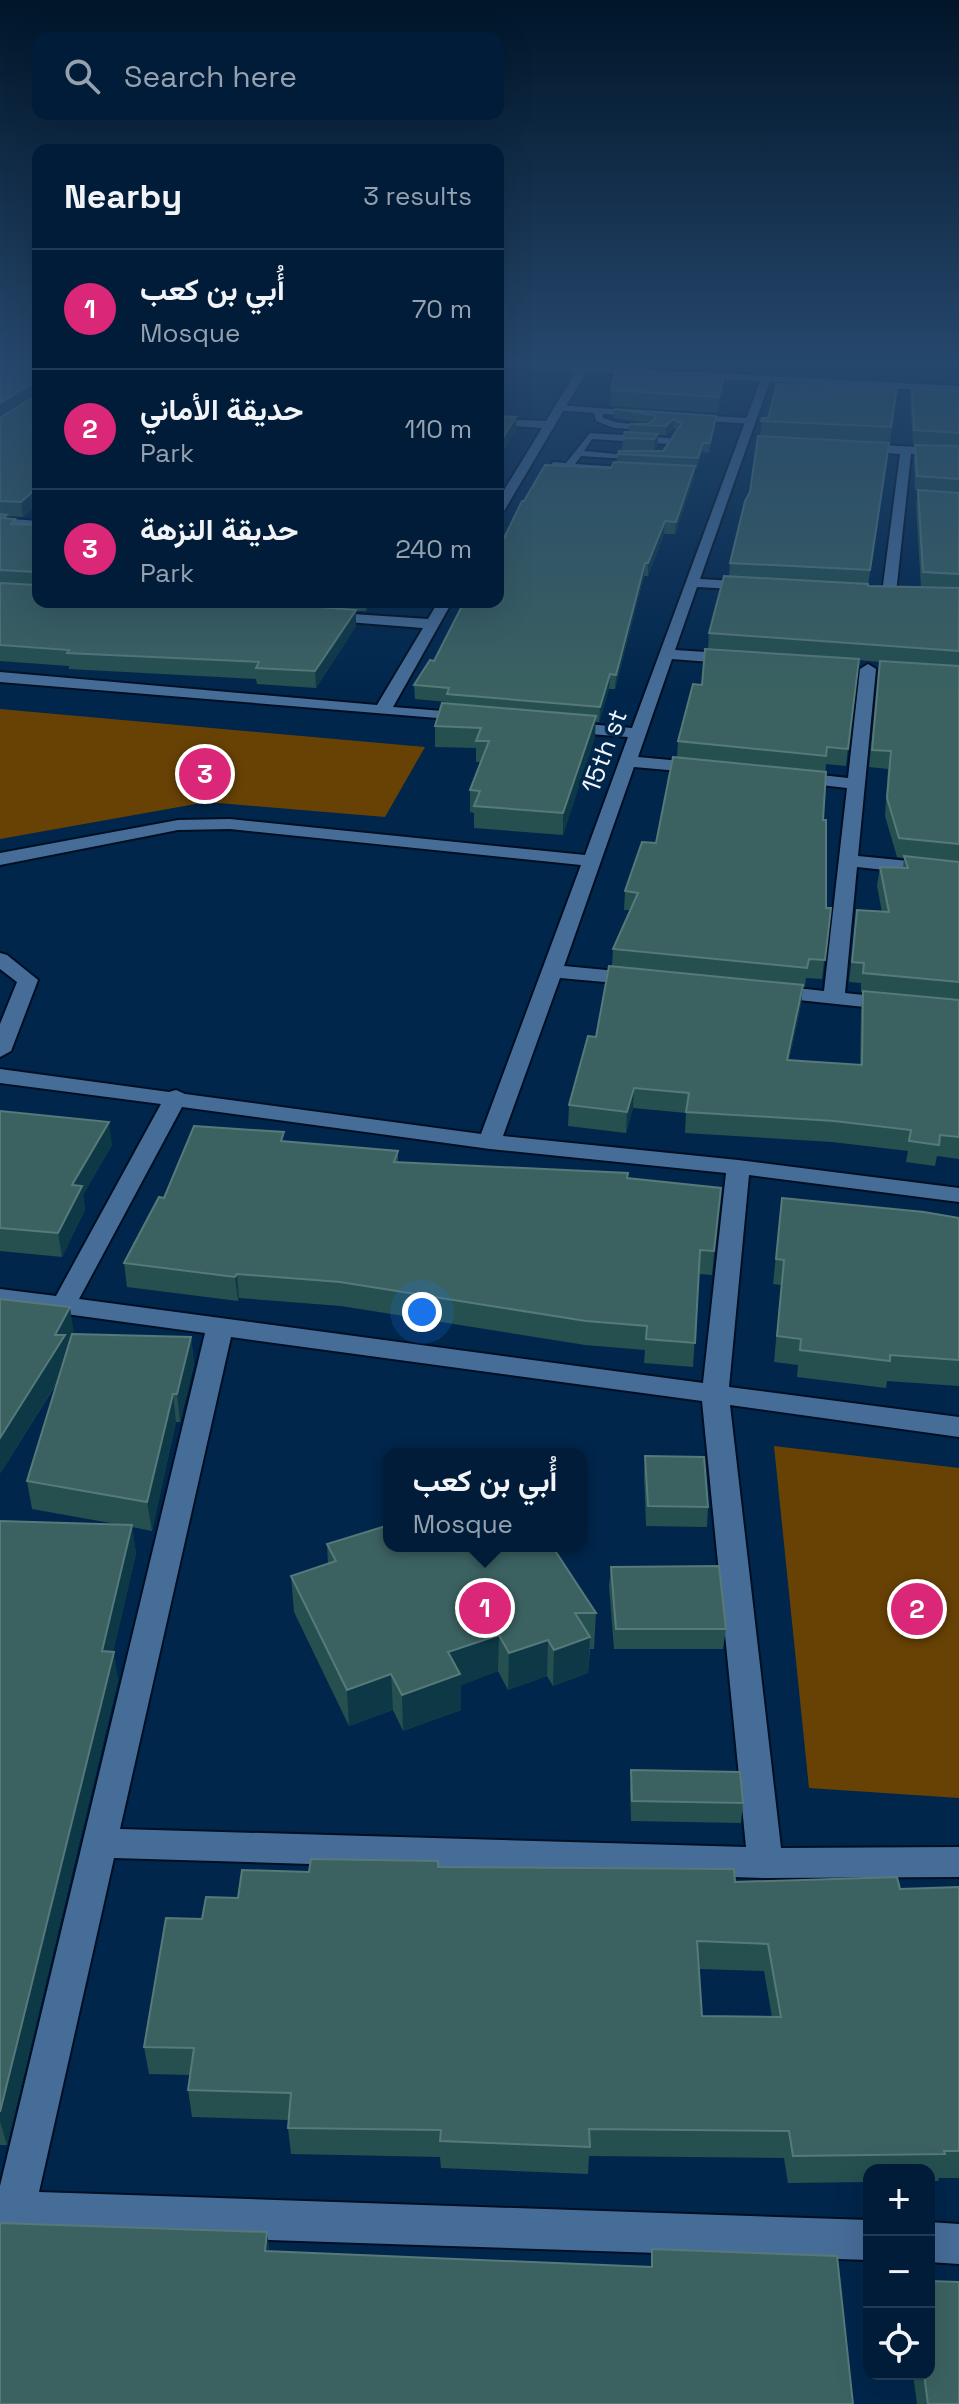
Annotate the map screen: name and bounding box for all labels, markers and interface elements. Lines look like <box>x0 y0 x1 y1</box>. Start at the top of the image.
search box <box>32 32 504 120</box>
icon: search <box>60 54 104 98</box>
text: Search here <box>124 57 297 96</box>
text: Nearby <box>64 175 182 218</box>
text: 3 results <box>363 179 472 213</box>
text: أُبي بن كعب <box>140 270 285 309</box>
text: 1 <box>84 292 96 326</box>
text: 70 m <box>412 292 472 326</box>
text: Mosque <box>140 316 240 350</box>
text: حديقة الأماني <box>140 390 303 429</box>
text: 2 <box>82 412 98 446</box>
text: 110 m <box>405 412 472 446</box>
text: Park <box>140 436 194 470</box>
text: حديقة النزهة <box>140 510 298 549</box>
text: 3 <box>82 532 98 566</box>
text: 240 m <box>395 532 472 566</box>
text: Park <box>140 556 194 590</box>
street label: 15th st <box>573 705 635 797</box>
pin: 3 <box>179 744 231 804</box>
your location <box>402 1292 442 1332</box>
popup <box>383 1448 587 1552</box>
text: أُبي بن كعب <box>413 1461 557 1500</box>
text: Mosque <box>413 1507 513 1541</box>
pin: 1 <box>459 1578 511 1638</box>
pin: 2 <box>891 1579 943 1639</box>
map controls <box>863 2164 935 2380</box>
button: + <box>863 2164 935 2236</box>
button: − <box>863 2236 935 2308</box>
button: locate <box>863 2308 935 2380</box>

